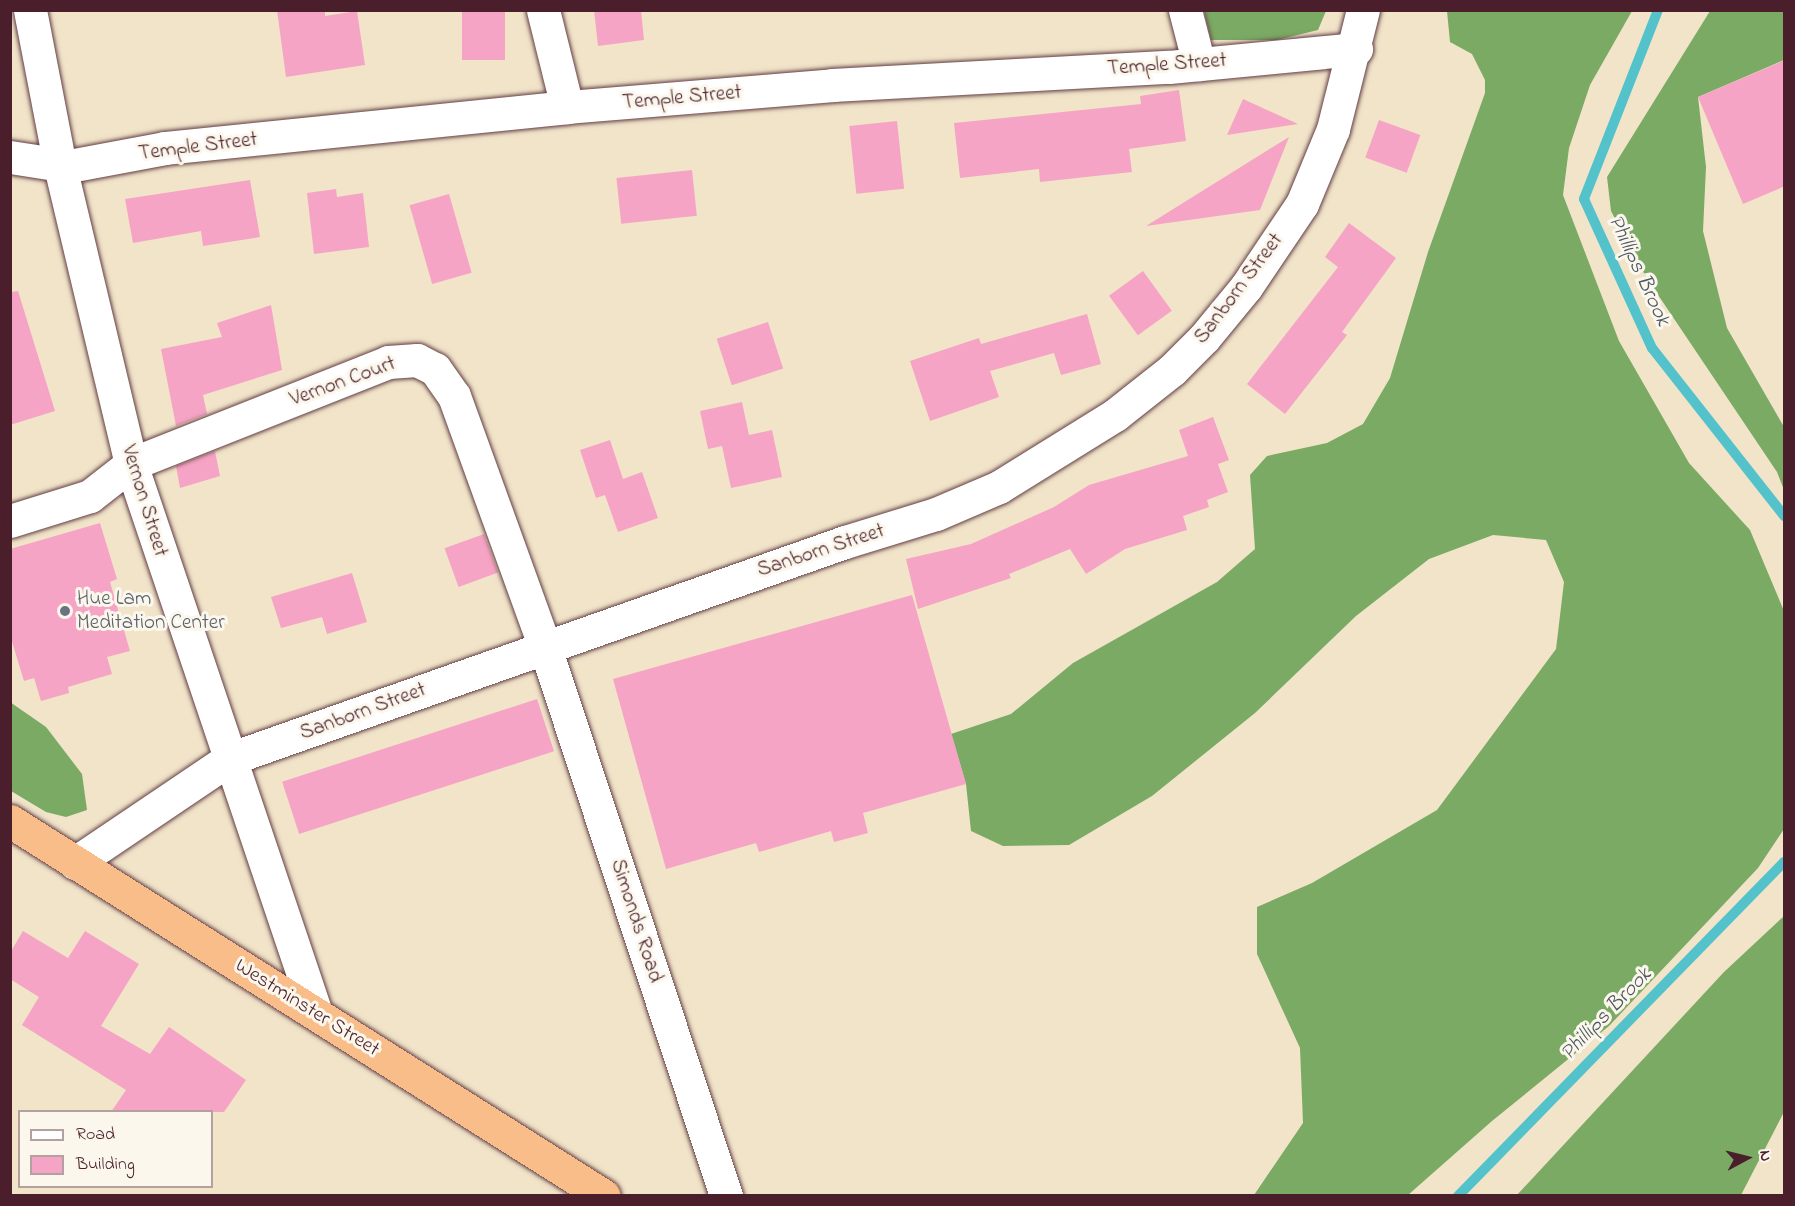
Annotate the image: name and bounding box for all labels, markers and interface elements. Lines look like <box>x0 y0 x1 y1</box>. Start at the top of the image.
street label: Temple Street <box>1106 48 1228 82</box>
street label: Temple Street <box>621 80 743 116</box>
street label: Temple Street <box>137 127 259 167</box>
water label: Phillips Brook <box>1601 211 1675 331</box>
street label: Sanborn Street <box>1189 229 1289 349</box>
street label: Vernon Court <box>287 351 399 413</box>
street label: Vernon Street <box>115 442 173 560</box>
street label: Sanborn Street <box>754 519 888 583</box>
place label: Hue Lam Meditation Center <box>77 586 225 636</box>
marker: Hue Lam Meditation Center <box>58 604 72 618</box>
street label: Sanborn Street <box>297 678 429 746</box>
street label: Simonds Road <box>604 856 668 986</box>
street label: Westminster Street <box>230 953 384 1063</box>
water label: Phillips Brook <box>1556 963 1658 1067</box>
legend <box>18 1110 213 1188</box>
text: Road <box>76 1122 115 1148</box>
north arrow <box>1717 1128 1777 1188</box>
text: N <box>1752 1149 1777 1163</box>
text: Building <box>76 1152 135 1178</box>

